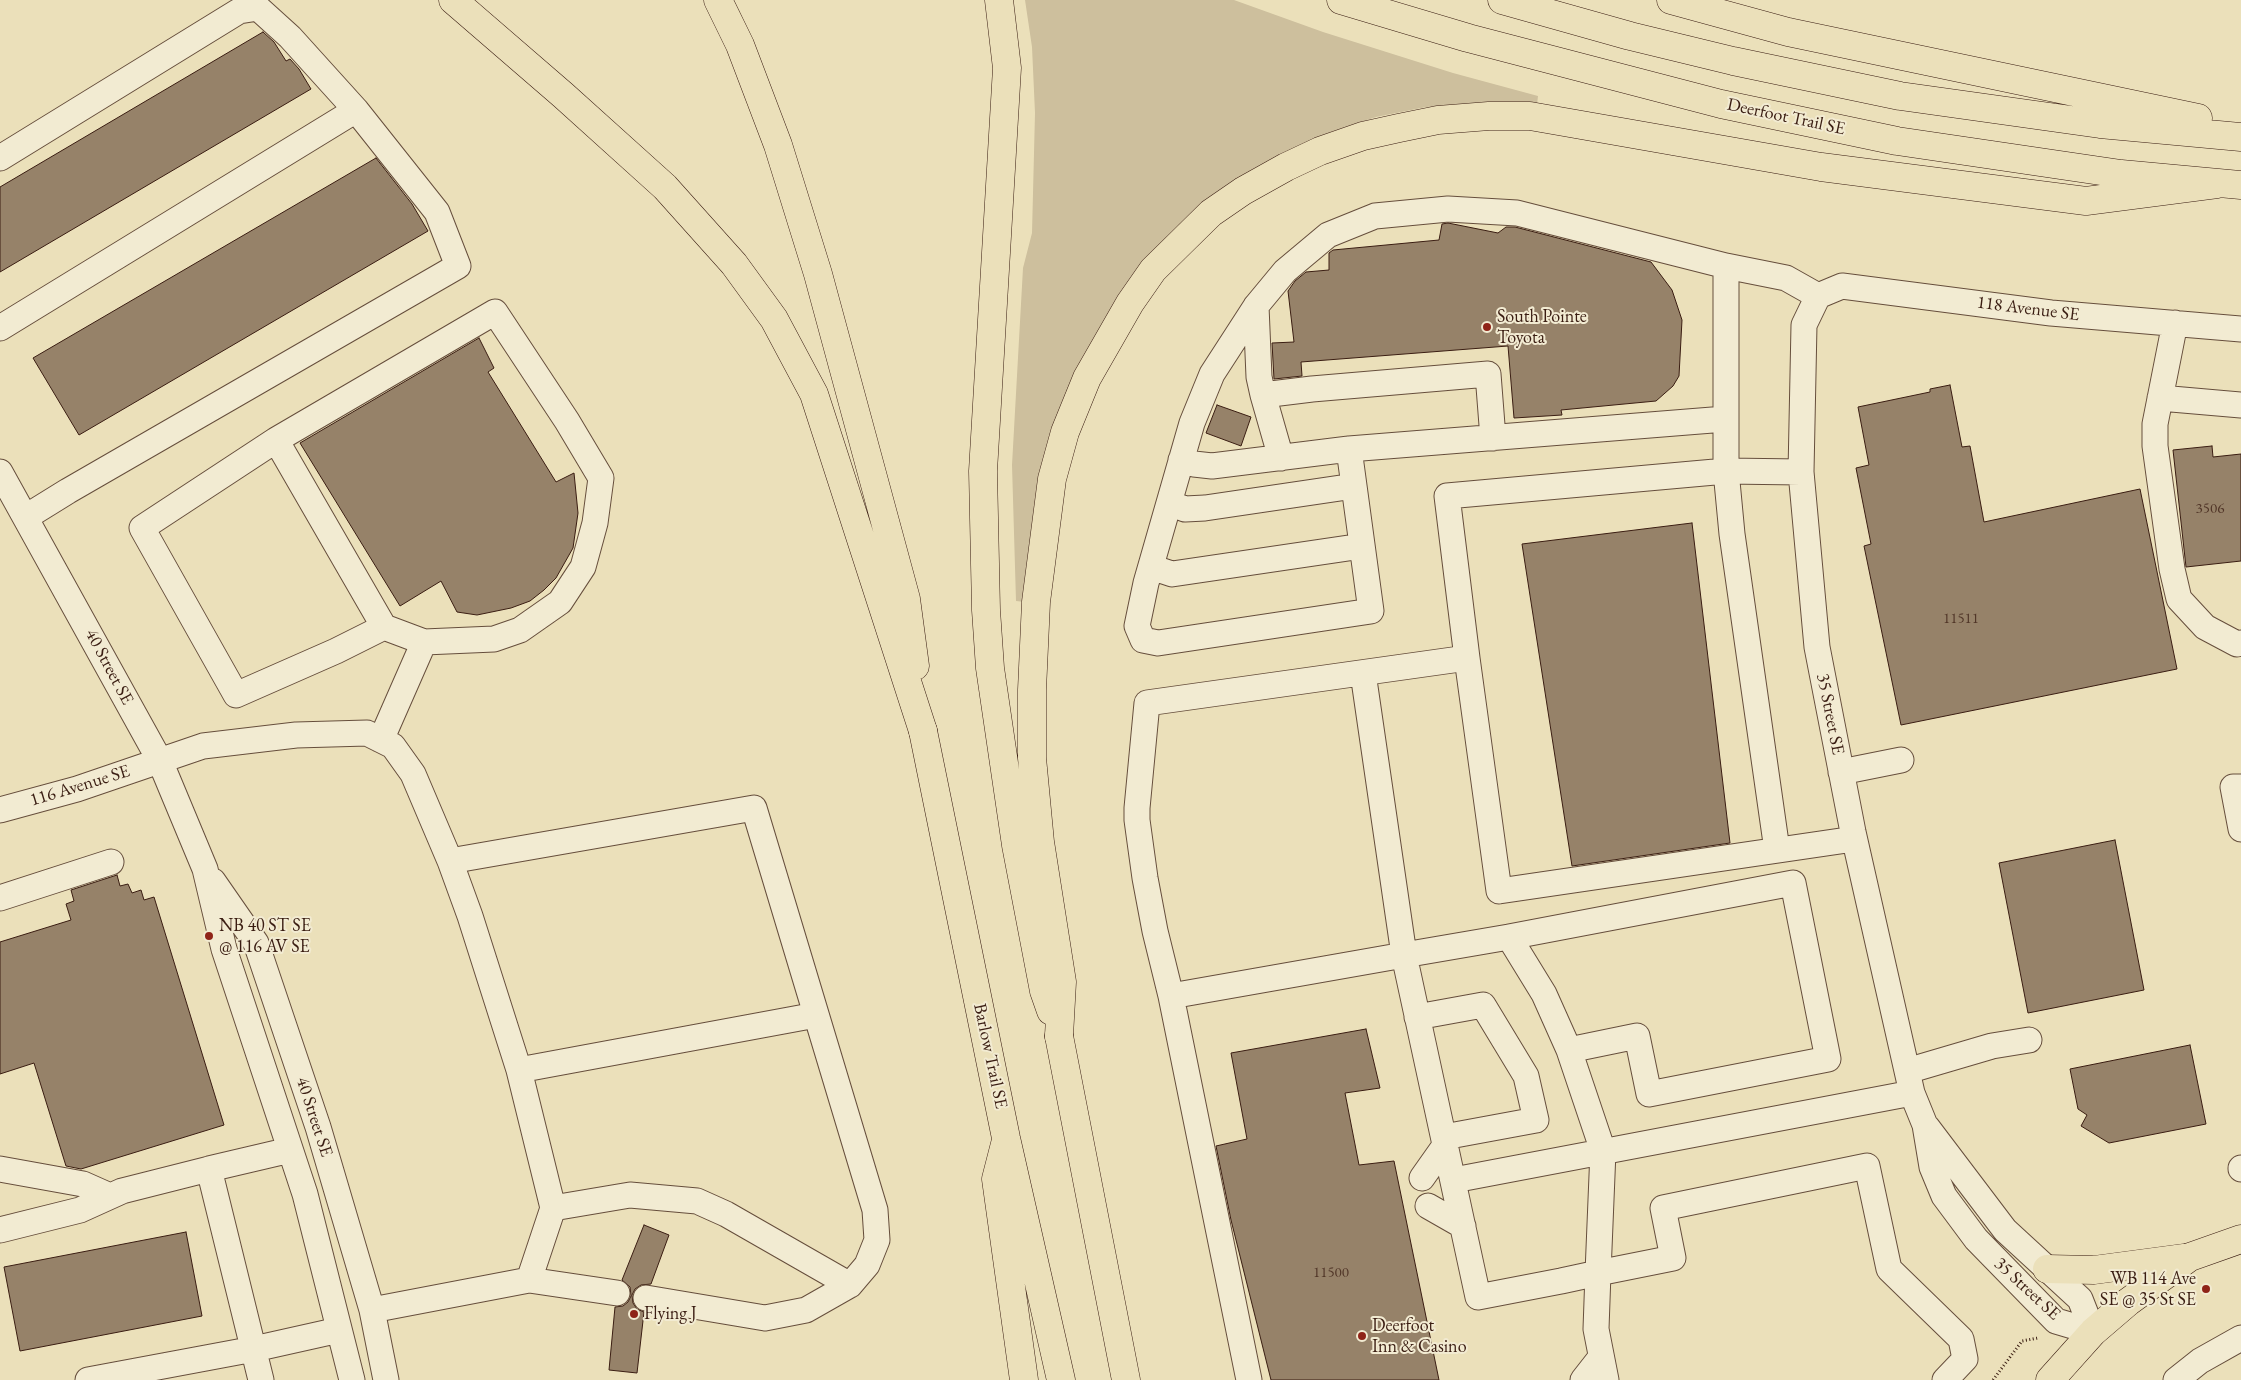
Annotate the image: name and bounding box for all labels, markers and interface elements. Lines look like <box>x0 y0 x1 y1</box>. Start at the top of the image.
street label: Deerfoot Trail SE <box>1725 94 1847 140</box>
street label: 118 Avenue SE <box>1975 292 2081 326</box>
place label: South Pointe Toyota <box>1497 306 1587 348</box>
marker: South Pointe Toyota <box>1481 321 1493 333</box>
house number: 3506 <box>2196 500 2224 518</box>
house number: 11511 <box>1943 610 1979 628</box>
street label: 40 Street SE <box>80 625 138 709</box>
street label: 35 Street SE <box>1812 671 1848 757</box>
street label: 116 Avenue SE <box>27 761 133 811</box>
place label: NB 40 ST SE @ 116 AV SE <box>219 915 311 958</box>
marker: NB 40 ST SE @ 116 AV SE <box>203 930 215 942</box>
street label: Barlow Trail SE <box>968 1001 1012 1111</box>
street label: 40 Street SE <box>291 1074 337 1160</box>
street label: 35 Street SE <box>1989 1253 2065 1325</box>
house number: 11500 <box>1313 1264 1349 1282</box>
place label: WB 114 Ave SE @ 35 St SE <box>2100 1268 2196 1310</box>
marker: WB 114 Ave SE @ 35 St SE <box>2200 1283 2212 1295</box>
place label: Flying J <box>644 1303 697 1325</box>
marker: Flying J <box>628 1308 640 1320</box>
place label: Deerfoot Inn & Casino <box>1372 1315 1467 1358</box>
marker: Deerfoot Inn & Casino <box>1356 1330 1368 1342</box>

